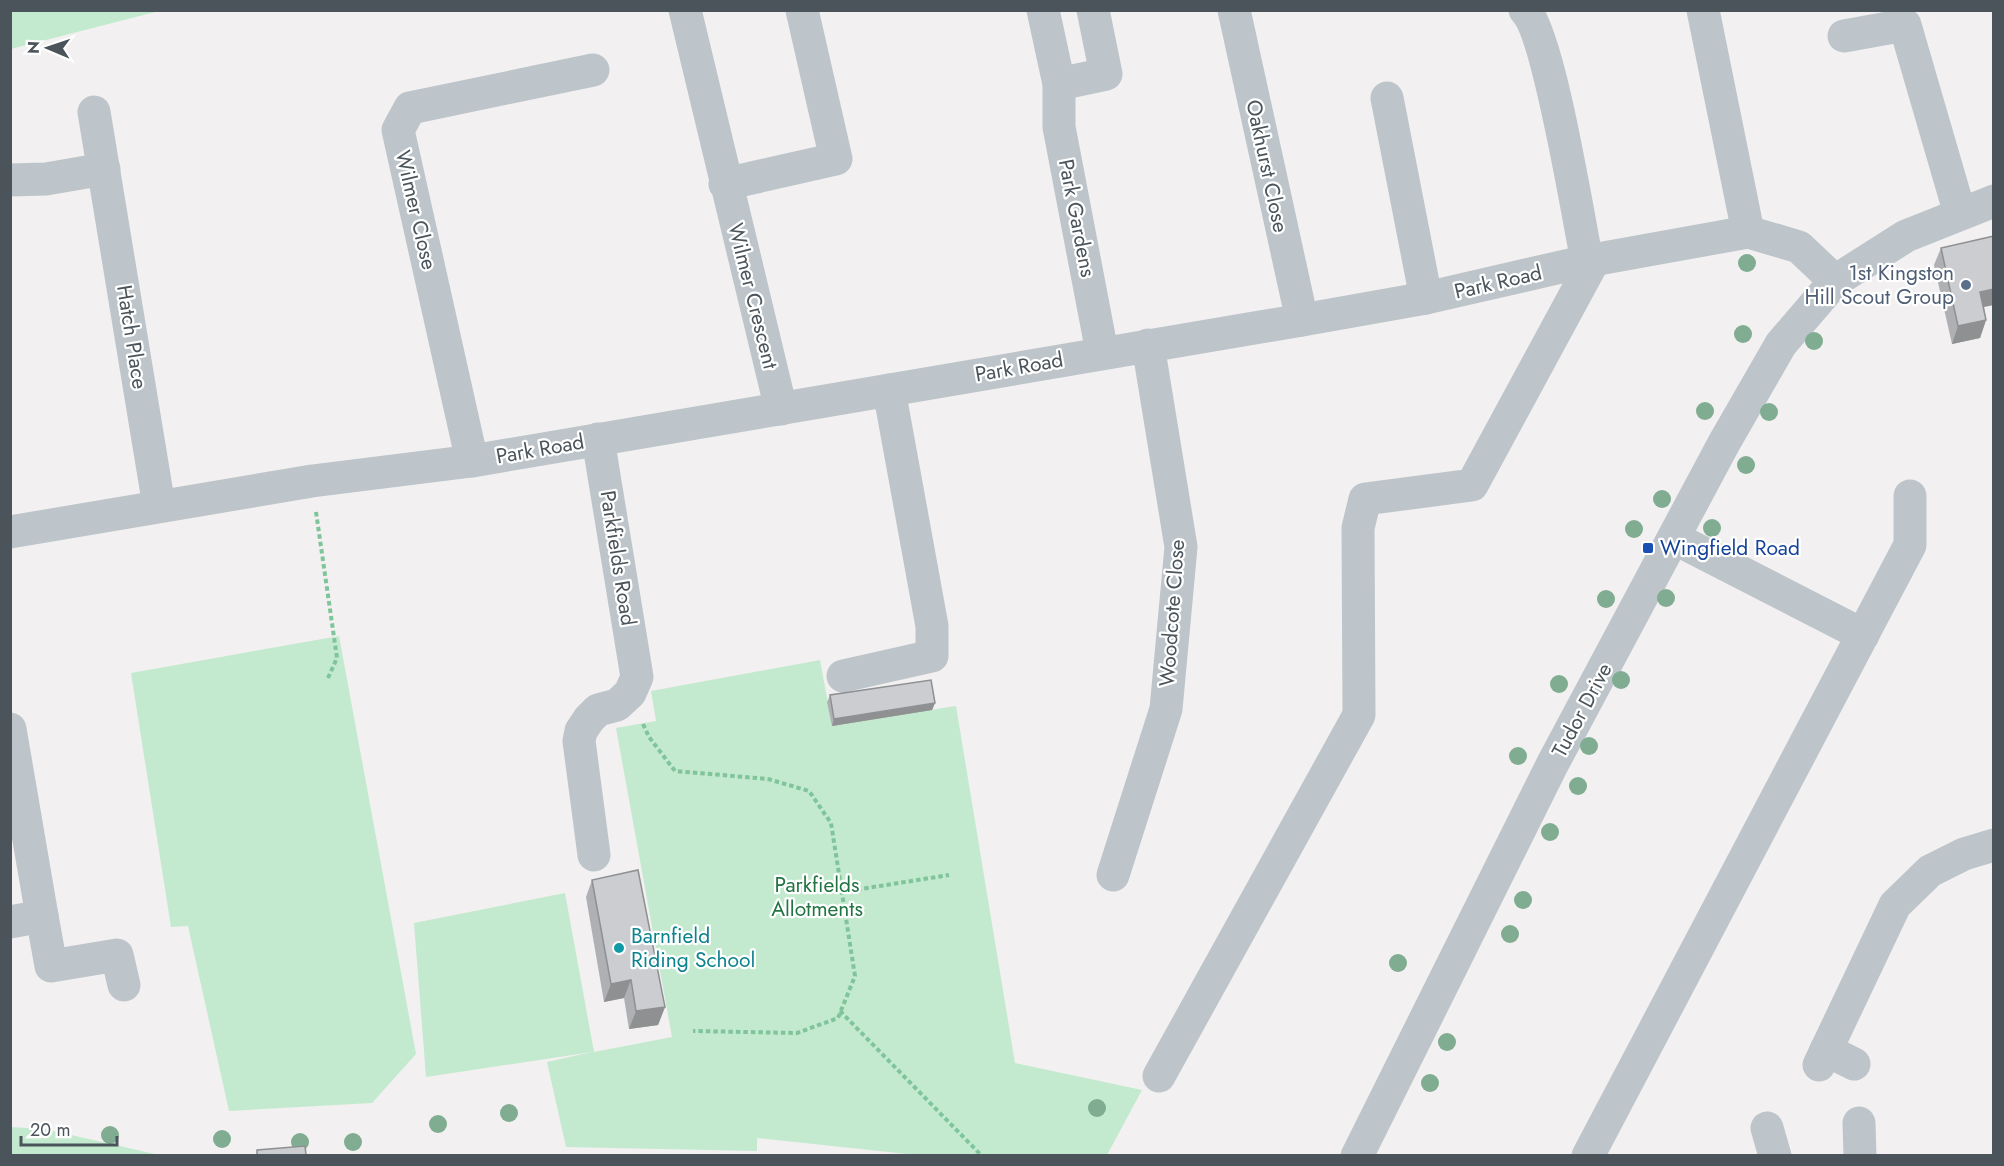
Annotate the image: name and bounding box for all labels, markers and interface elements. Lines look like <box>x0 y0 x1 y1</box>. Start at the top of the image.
north arrow <box>18 18 78 78</box>
text: N <box>22 41 45 54</box>
street label: Oakhurst Close <box>1238 97 1296 235</box>
street label: Wilmer Close <box>388 147 444 273</box>
street label: Park Gardens <box>1051 156 1103 280</box>
street label: Wilmer Crescent <box>720 220 786 372</box>
street label: Park Road <box>1451 257 1545 307</box>
place label: 1st Kingston Hill Scout Group <box>1805 258 1954 312</box>
marker: 1st Kingston Hill Scout Group <box>1959 278 1973 292</box>
street label: Hatch Place <box>109 283 155 391</box>
street label: Park Road <box>973 344 1065 390</box>
street label: Park Road <box>494 426 586 472</box>
street label: Parkfields Road <box>593 488 643 628</box>
place label: Wingfield Road <box>1660 533 1800 563</box>
street label: Woodcote Close <box>1152 538 1192 688</box>
marker: Wingfield Road <box>1641 541 1655 555</box>
street label: Tudor Drive <box>1545 657 1619 762</box>
park label: Parkfields Allotments <box>771 870 863 924</box>
place label: Barnfield Riding School <box>631 921 755 975</box>
marker: Barnfield Riding School <box>612 941 626 955</box>
scale bar <box>21 1109 117 1147</box>
text: 20 m <box>30 1117 70 1143</box>

